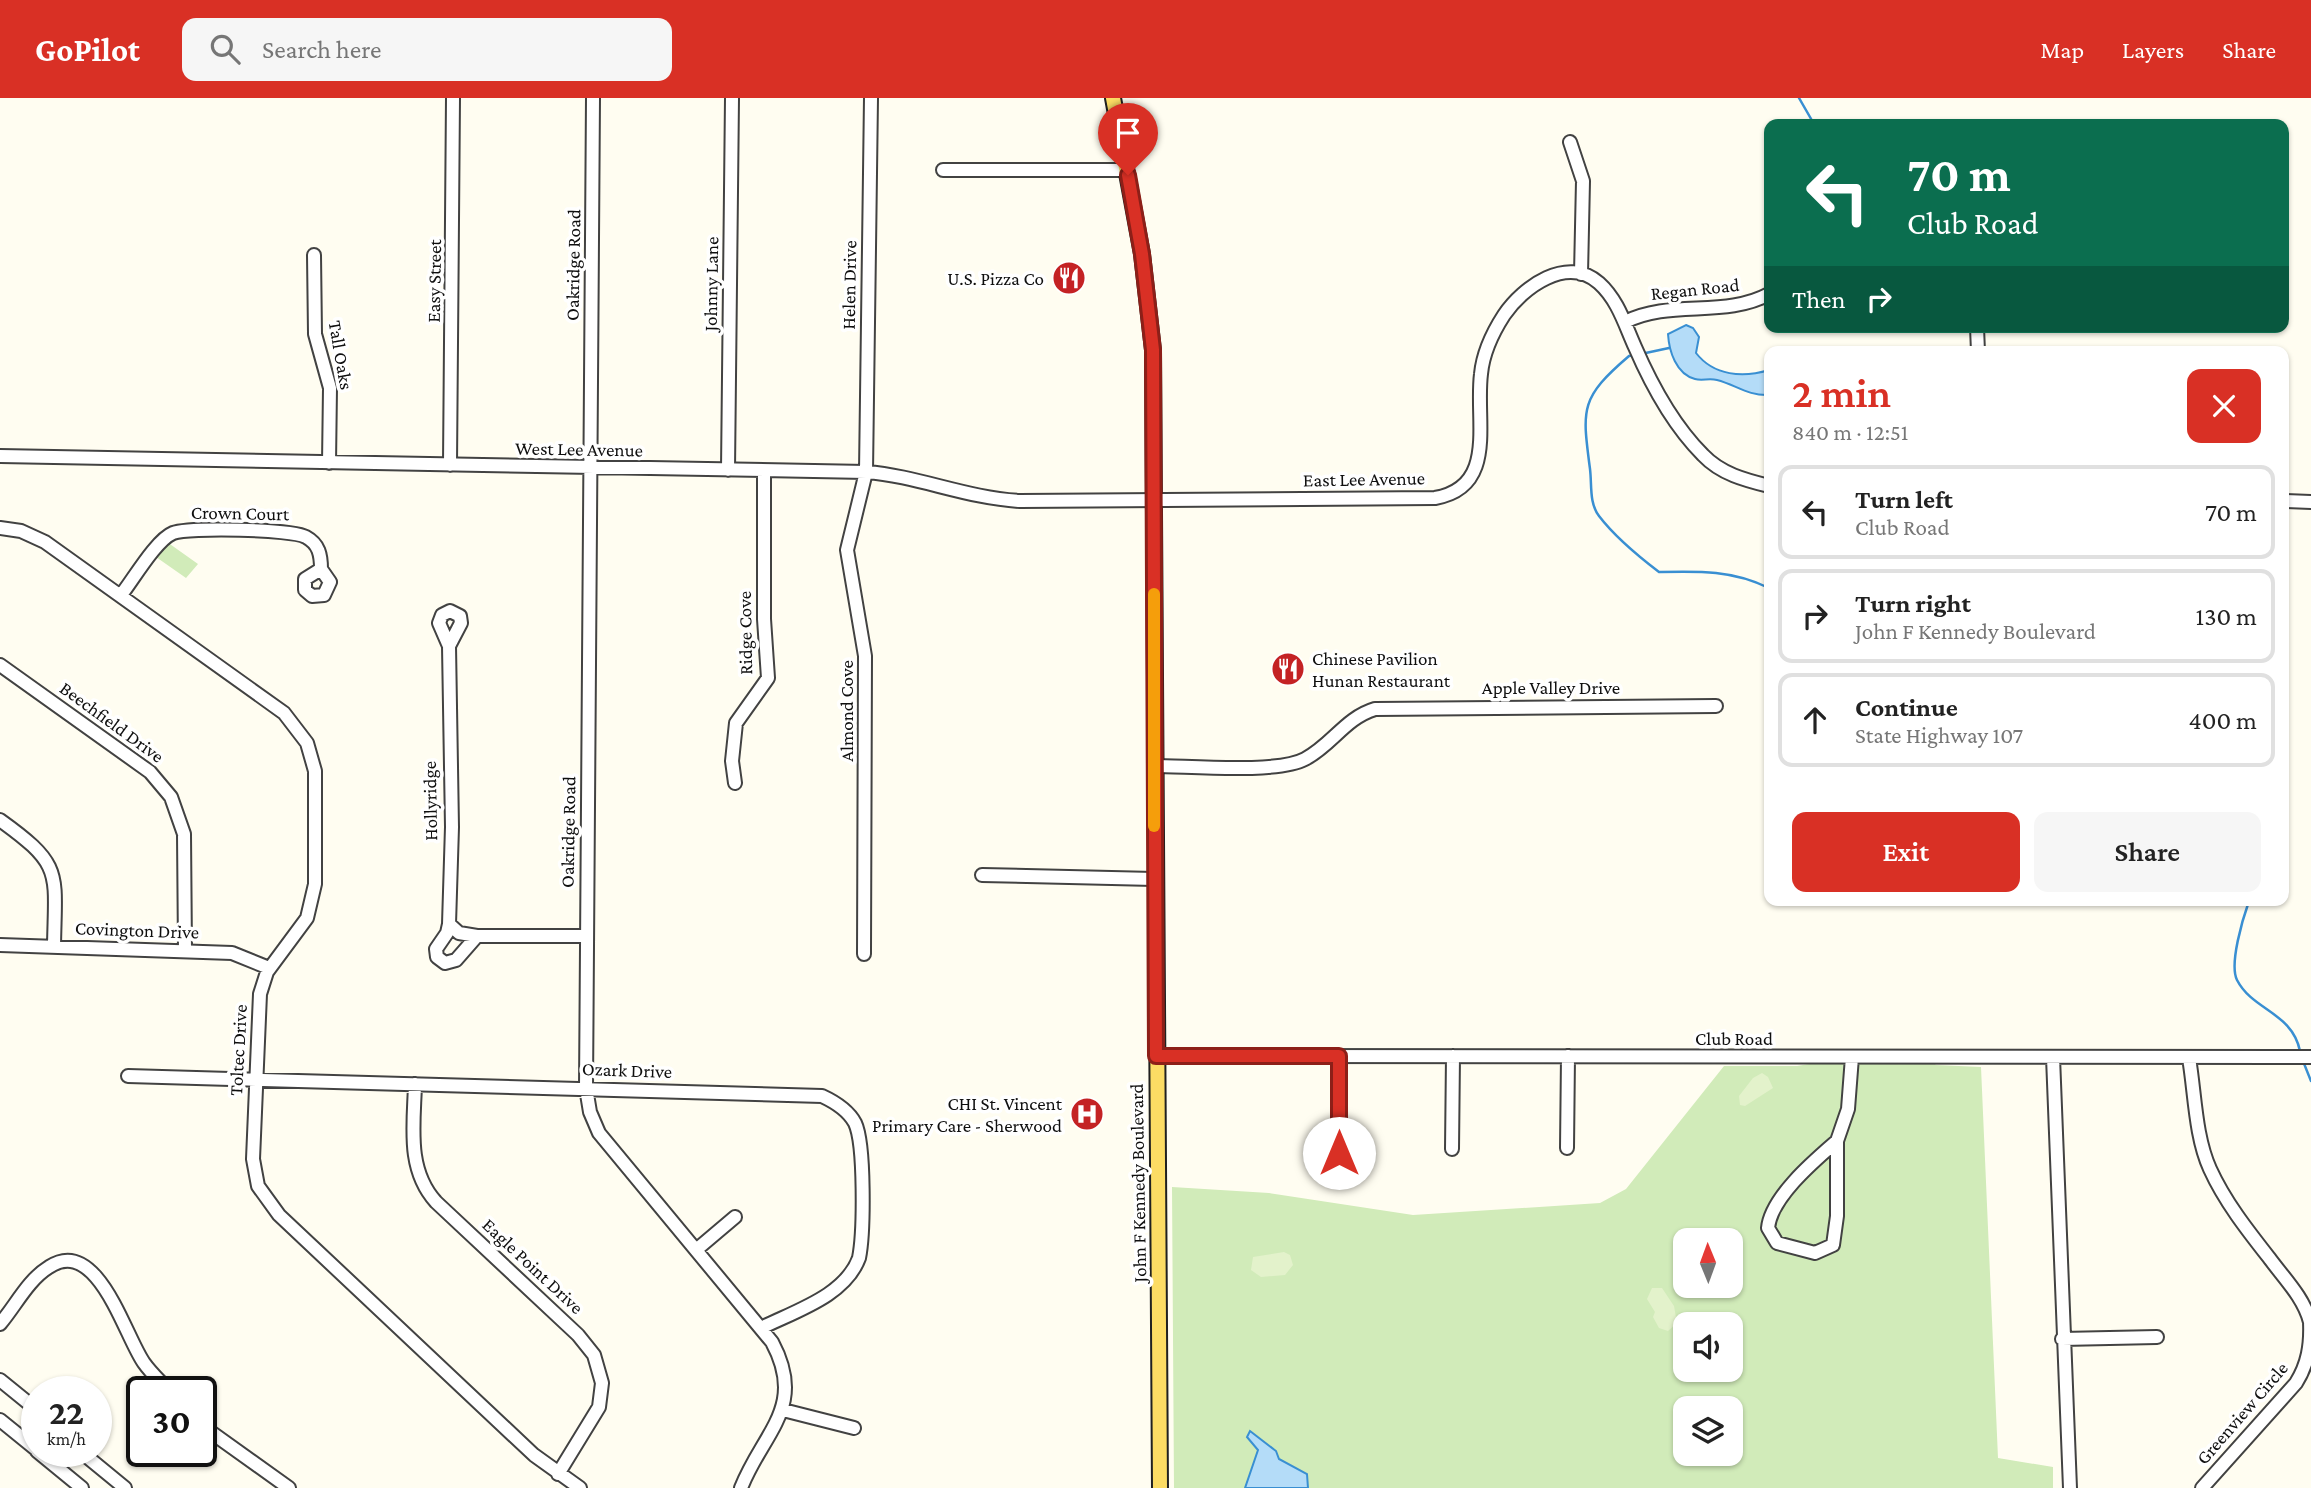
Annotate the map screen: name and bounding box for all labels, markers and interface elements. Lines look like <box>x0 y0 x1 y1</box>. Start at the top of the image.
search box <box>182 18 672 81</box>
icon: search <box>206 30 244 68</box>
text: GoPilot <box>35 31 140 68</box>
text: Search here <box>262 35 381 64</box>
text: Map <box>2040 36 2084 63</box>
text: Layers <box>2122 36 2184 63</box>
text: Share <box>2222 36 2276 63</box>
pin <box>1098 103 1158 175</box>
icon: arrive <box>1109 114 1147 152</box>
icon: left <box>1792 147 1883 238</box>
text: 70 m <box>1907 147 2011 202</box>
text: Club Road <box>1907 205 2039 241</box>
street label: Oakridge Road <box>562 209 584 321</box>
street label: Johnny Lane <box>700 236 722 334</box>
street label: Easy Street <box>423 238 445 323</box>
street label: Helen Drive <box>838 240 860 330</box>
restaurant icon: U.S. Pizza Co <box>1050 259 1088 297</box>
place label: U.S. Pizza Co <box>947 268 1044 289</box>
street label: Regan Road <box>1650 274 1740 304</box>
icon: right <box>1860 280 1898 318</box>
text: Then <box>1792 285 1846 314</box>
street label: Tall Oaks <box>325 319 357 391</box>
text: 2 min <box>1792 369 1891 416</box>
button: close <box>2187 369 2261 443</box>
text: 840 m · 12:51 <box>1792 419 1908 445</box>
street label: West Lee Avenue <box>515 437 643 461</box>
street label: East Lee Avenue <box>1303 467 1425 491</box>
text: Turn left <box>1855 485 1953 514</box>
icon: left <box>1796 493 1834 531</box>
text: 70 m <box>2205 498 2257 527</box>
street label: Crown Court <box>191 502 290 524</box>
text: Club Road <box>1855 514 1950 540</box>
text: Turn right <box>1855 589 1971 618</box>
street label: Ridge Cove <box>734 591 756 675</box>
icon: right <box>1796 597 1834 635</box>
text: 130 m <box>2196 602 2257 631</box>
text: John F Kennedy Boulevard <box>1855 618 2096 644</box>
place label: Chinese Pavilion Hunan Restaurant <box>1312 648 1451 691</box>
restaurant icon: Chinese Pavilion Hunan Restaurant <box>1269 650 1307 688</box>
street label: Almond Cove <box>836 660 857 762</box>
street label: Beechfield Drive <box>56 677 168 767</box>
street label: Apple Valley Drive <box>1482 677 1620 698</box>
text: Continue <box>1855 693 1958 722</box>
icon: ahead <box>1796 701 1834 739</box>
text: 400 m <box>2189 706 2257 735</box>
text: State Highway 107 <box>1855 722 2023 748</box>
street label: Hollyridge <box>419 761 441 841</box>
street label: Oakridge Road <box>557 776 579 888</box>
button: Exit <box>1792 812 2020 892</box>
button: Share <box>2034 812 2261 892</box>
street label: Covington Drive <box>74 917 200 943</box>
street label: Toltec Drive <box>225 1004 251 1096</box>
street label: Club Road <box>1695 1028 1773 1049</box>
street label: Ozark Drive <box>582 1058 672 1082</box>
street label: John F Kennedy Boulevard <box>1126 1083 1150 1285</box>
place label: CHI St. Vincent Primary Care - Sherwood <box>872 1093 1063 1136</box>
hospital icon: CHI St. Vincent Primary Care - Sherwood <box>1068 1095 1106 1133</box>
position arrow <box>1302 1116 1376 1190</box>
street label: Eagle Point Drive <box>478 1214 588 1318</box>
north arrow <box>1673 1228 1743 1298</box>
map controls <box>1673 1228 1743 1466</box>
button: sound <box>1673 1312 1743 1382</box>
street label: Greenview Circle <box>2192 1358 2292 1468</box>
speed limit sign: 30 <box>126 1376 217 1467</box>
text: 22 <box>49 1393 84 1432</box>
button: layers <box>1673 1396 1743 1466</box>
text: km/h <box>47 1429 86 1449</box>

